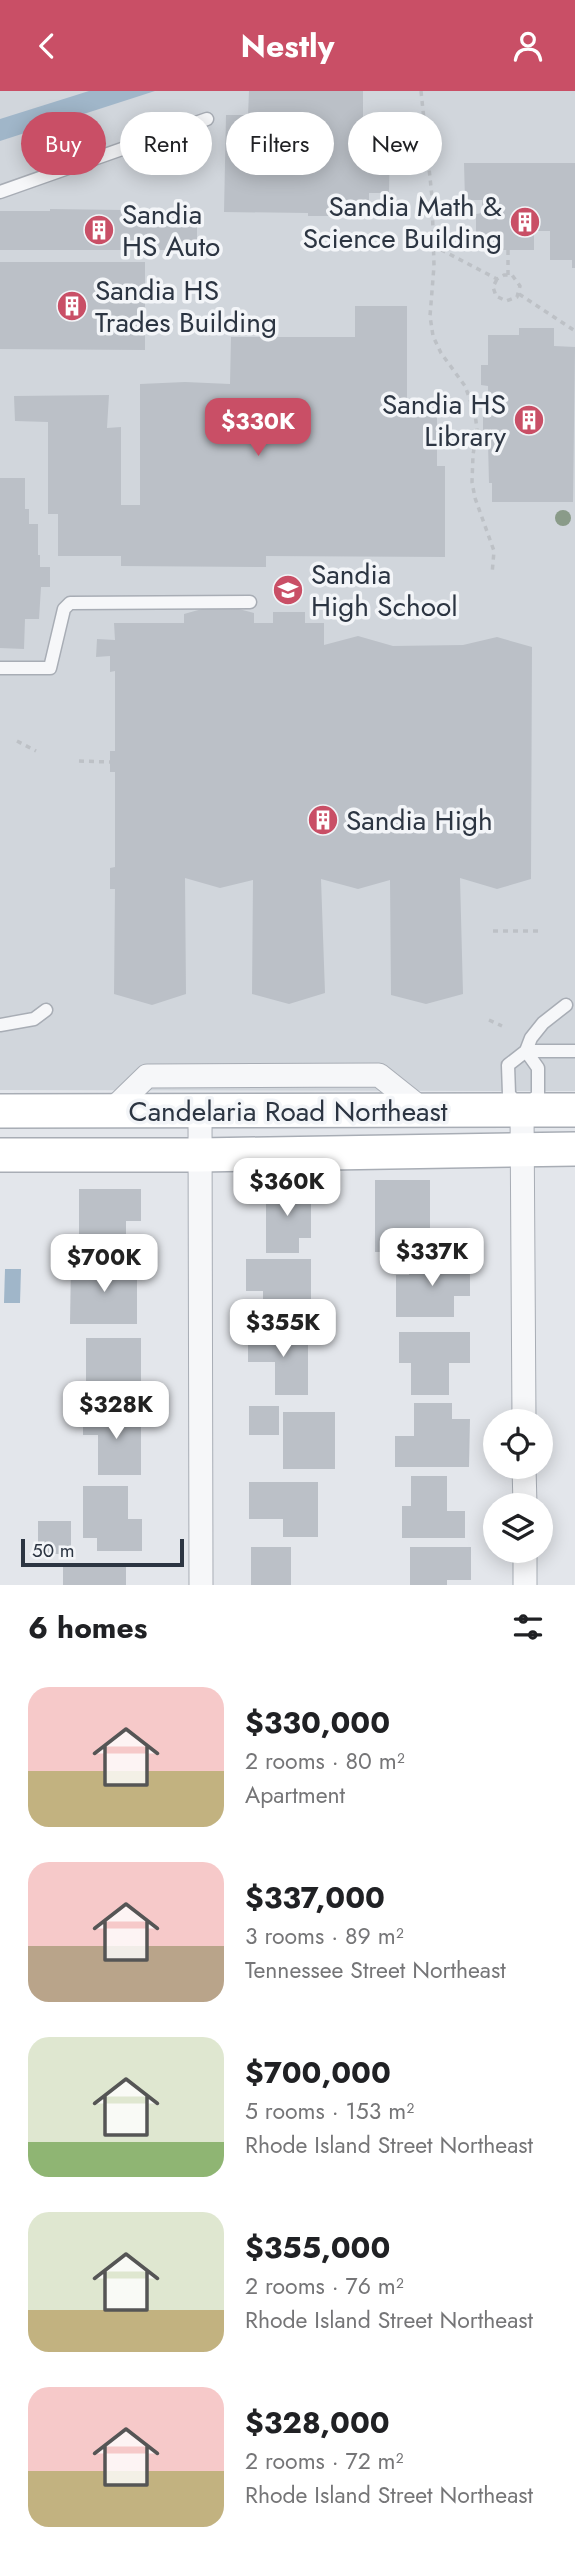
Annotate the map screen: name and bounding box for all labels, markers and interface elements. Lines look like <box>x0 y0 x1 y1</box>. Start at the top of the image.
text: Nestly <box>241 23 334 69</box>
icon: back <box>28 27 66 65</box>
icon: person <box>509 27 547 65</box>
chip: Buy <box>21 112 106 175</box>
chip: Rent <box>120 112 212 175</box>
chip: Filters <box>226 112 334 175</box>
chip: New <box>348 112 442 175</box>
place label: Sandia Math & Science Building <box>303 186 502 259</box>
place label: Sandia HS Auto <box>122 194 220 267</box>
building icon: Sandia Math & Science Building <box>508 205 542 239</box>
building icon: Sandia HS Auto <box>82 213 116 247</box>
place label: Sandia HS Trades Building <box>95 270 277 343</box>
building icon: Sandia HS Trades Building <box>55 289 89 323</box>
place label: Sandia HS Library <box>382 384 507 457</box>
pin: $330K <box>209 399 307 458</box>
building icon: Sandia HS Library <box>512 403 546 437</box>
text: $330K <box>221 404 295 438</box>
place label: Sandia High School <box>311 554 458 627</box>
school or university icon: Sandia High School <box>271 573 305 607</box>
place label: Sandia High <box>346 800 493 841</box>
building icon: Sandia High <box>306 803 340 837</box>
street label: Candelaria Road Northeast <box>128 1091 448 1132</box>
pin: $360K <box>238 1159 336 1218</box>
text: $360K <box>249 1164 325 1198</box>
pin: $337K <box>383 1229 481 1288</box>
text: $337K <box>396 1234 468 1268</box>
pin: $700K <box>55 1235 153 1294</box>
text: $700K <box>67 1240 141 1274</box>
pin: $355K <box>234 1299 332 1359</box>
text: $355K <box>246 1305 320 1339</box>
pin: $328K <box>67 1381 165 1441</box>
text: $328K <box>79 1387 153 1421</box>
map controls <box>483 1409 553 1563</box>
button: locate <box>483 1409 553 1479</box>
button: layers <box>483 1493 553 1563</box>
scale bar <box>21 1536 184 1568</box>
text: 50 m <box>32 1537 75 1564</box>
text: 6 homes <box>28 1606 147 1649</box>
icon: filters <box>509 1608 547 1646</box>
text: $330,000 <box>245 1701 390 1744</box>
icon: home <box>84 1715 168 1799</box>
text: 2 rooms · 80 m² <box>245 1744 405 1778</box>
text: Apartment <box>245 1778 345 1812</box>
text: $337,000 <box>245 1876 385 1919</box>
icon: home <box>84 1890 168 1974</box>
text: 3 rooms · 89 m² <box>245 1919 404 1953</box>
text: Tennessee Street Northeast <box>245 1953 506 1987</box>
text: $700,000 <box>245 2051 391 2094</box>
icon: home <box>84 2065 168 2149</box>
text: 5 rooms · 153 m² <box>245 2094 414 2128</box>
text: Rhode Island Street Northeast <box>245 2128 533 2162</box>
text: $355,000 <box>245 2226 390 2269</box>
icon: home <box>84 2240 168 2324</box>
text: 2 rooms · 76 m² <box>245 2269 404 2303</box>
text: Rhode Island Street Northeast <box>245 2303 533 2337</box>
text: $328,000 <box>245 2401 390 2444</box>
icon: home <box>84 2415 168 2499</box>
text: 2 rooms · 72 m² <box>245 2444 404 2478</box>
text: Rhode Island Street Northeast <box>245 2478 533 2512</box>

